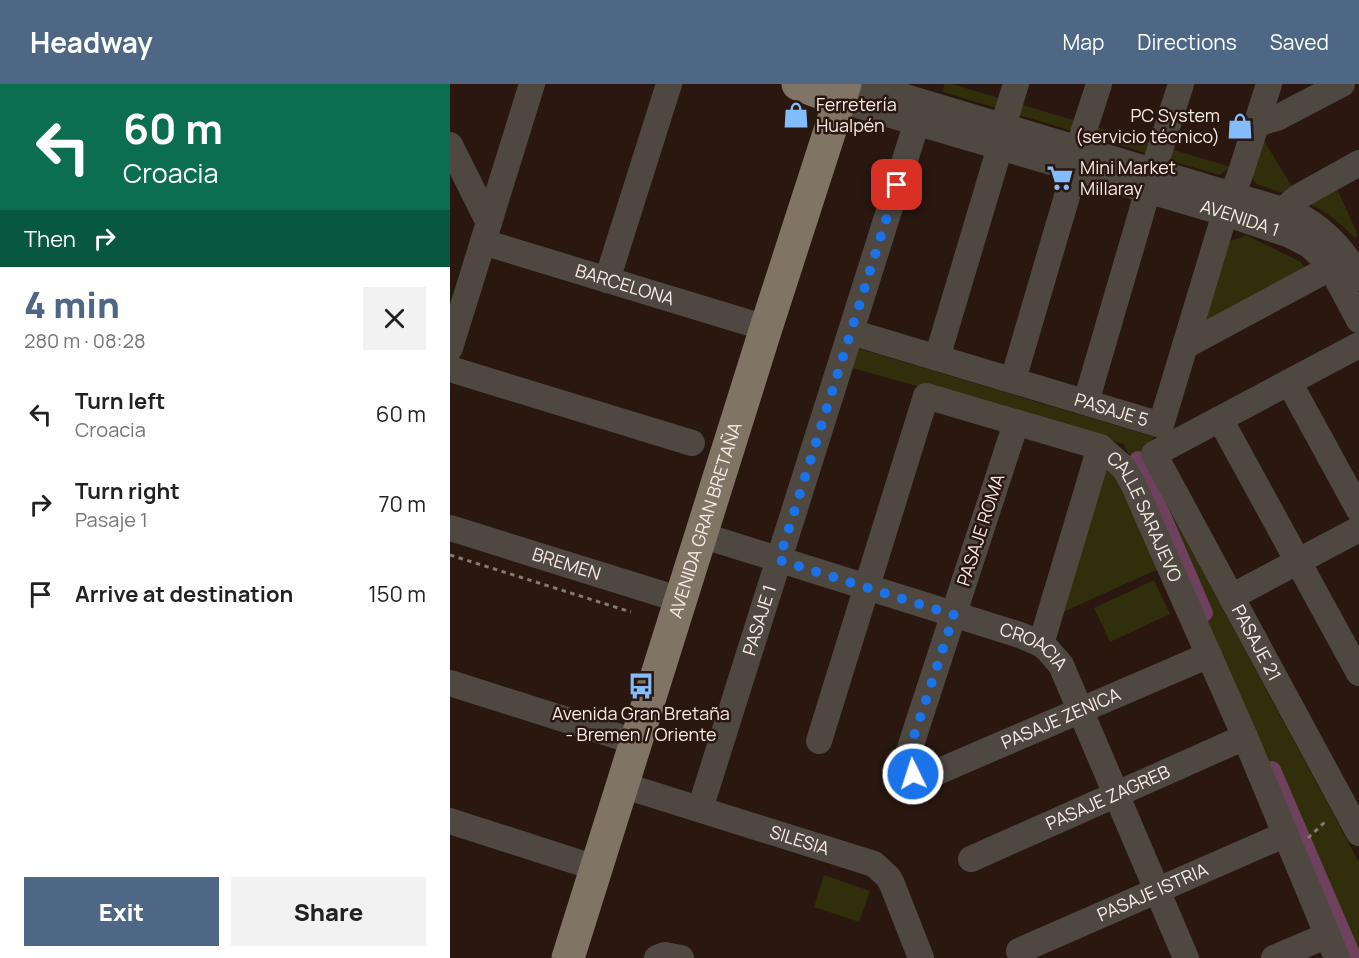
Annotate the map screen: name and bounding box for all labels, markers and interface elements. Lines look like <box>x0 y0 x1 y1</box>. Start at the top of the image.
text: Headway <box>30 23 153 61</box>
text: Map <box>1063 28 1104 56</box>
text: Directions <box>1137 28 1237 56</box>
text: Saved <box>1270 28 1329 56</box>
place label: Ferretería Hualpén <box>816 92 897 137</box>
text: 60 m <box>123 99 223 157</box>
shop icon: Ferretería Hualpén <box>781 100 811 130</box>
place label: PC System (servicio técnico) <box>1075 103 1220 148</box>
icon: left <box>24 108 102 186</box>
shop icon: PC System (servicio técnico) <box>1225 111 1255 141</box>
text: Croacia <box>123 154 219 191</box>
place label: Mini Market Millaray <box>1080 155 1176 200</box>
pin <box>871 159 922 210</box>
supermarket icon: Mini Market Millaray <box>1045 163 1075 193</box>
icon: arrive <box>880 168 913 201</box>
street label: AVENIDA 1 <box>1198 193 1283 242</box>
icon: right <box>88 222 121 255</box>
text: Then <box>24 224 76 254</box>
street label: BARCELONA <box>572 258 678 311</box>
text: 4 min <box>24 280 120 329</box>
button: close <box>363 287 426 350</box>
text: 280 m · 08:28 <box>24 327 146 354</box>
text: Turn left <box>75 386 165 416</box>
street label: PASAJE 5 <box>1072 387 1152 432</box>
icon: left <box>24 398 57 431</box>
text: 60 m <box>376 399 426 429</box>
text: Croacia <box>75 416 146 443</box>
street label: AVENIDA GRAN BRETAÑA <box>663 418 747 621</box>
street label: CALLE SARAJEVO <box>1102 446 1188 585</box>
street label: PASAJE ROMA <box>951 470 1010 589</box>
text: Turn right <box>75 476 180 506</box>
icon: right <box>24 488 57 521</box>
text: 70 m <box>378 489 426 519</box>
text: Pasaje 1 <box>75 506 148 533</box>
street label: BREMEN <box>530 541 604 585</box>
icon: arrive <box>24 578 57 611</box>
text: Arrive at destination <box>75 579 293 609</box>
text: 150 m <box>368 579 426 609</box>
street label: PASAJE 1 <box>736 582 781 658</box>
street label: PASAJE 21 <box>1227 600 1287 685</box>
street label: CROACIA <box>997 616 1074 676</box>
bus stop icon: Avenida Gran Bretaña - Bremen / Oriente <box>626 671 656 701</box>
street label: PASAJE ZENICA <box>997 681 1124 754</box>
place label: Avenida Gran Bretaña - Bremen / Oriente <box>552 701 730 746</box>
position arrow <box>881 742 945 806</box>
street label: PASAJE ZAGREB <box>1042 759 1173 835</box>
street label: SILESIA <box>767 819 833 860</box>
street label: PASAJE ISTRIA <box>1093 856 1212 926</box>
button: Exit <box>24 877 219 946</box>
button: Share <box>231 877 426 946</box>

